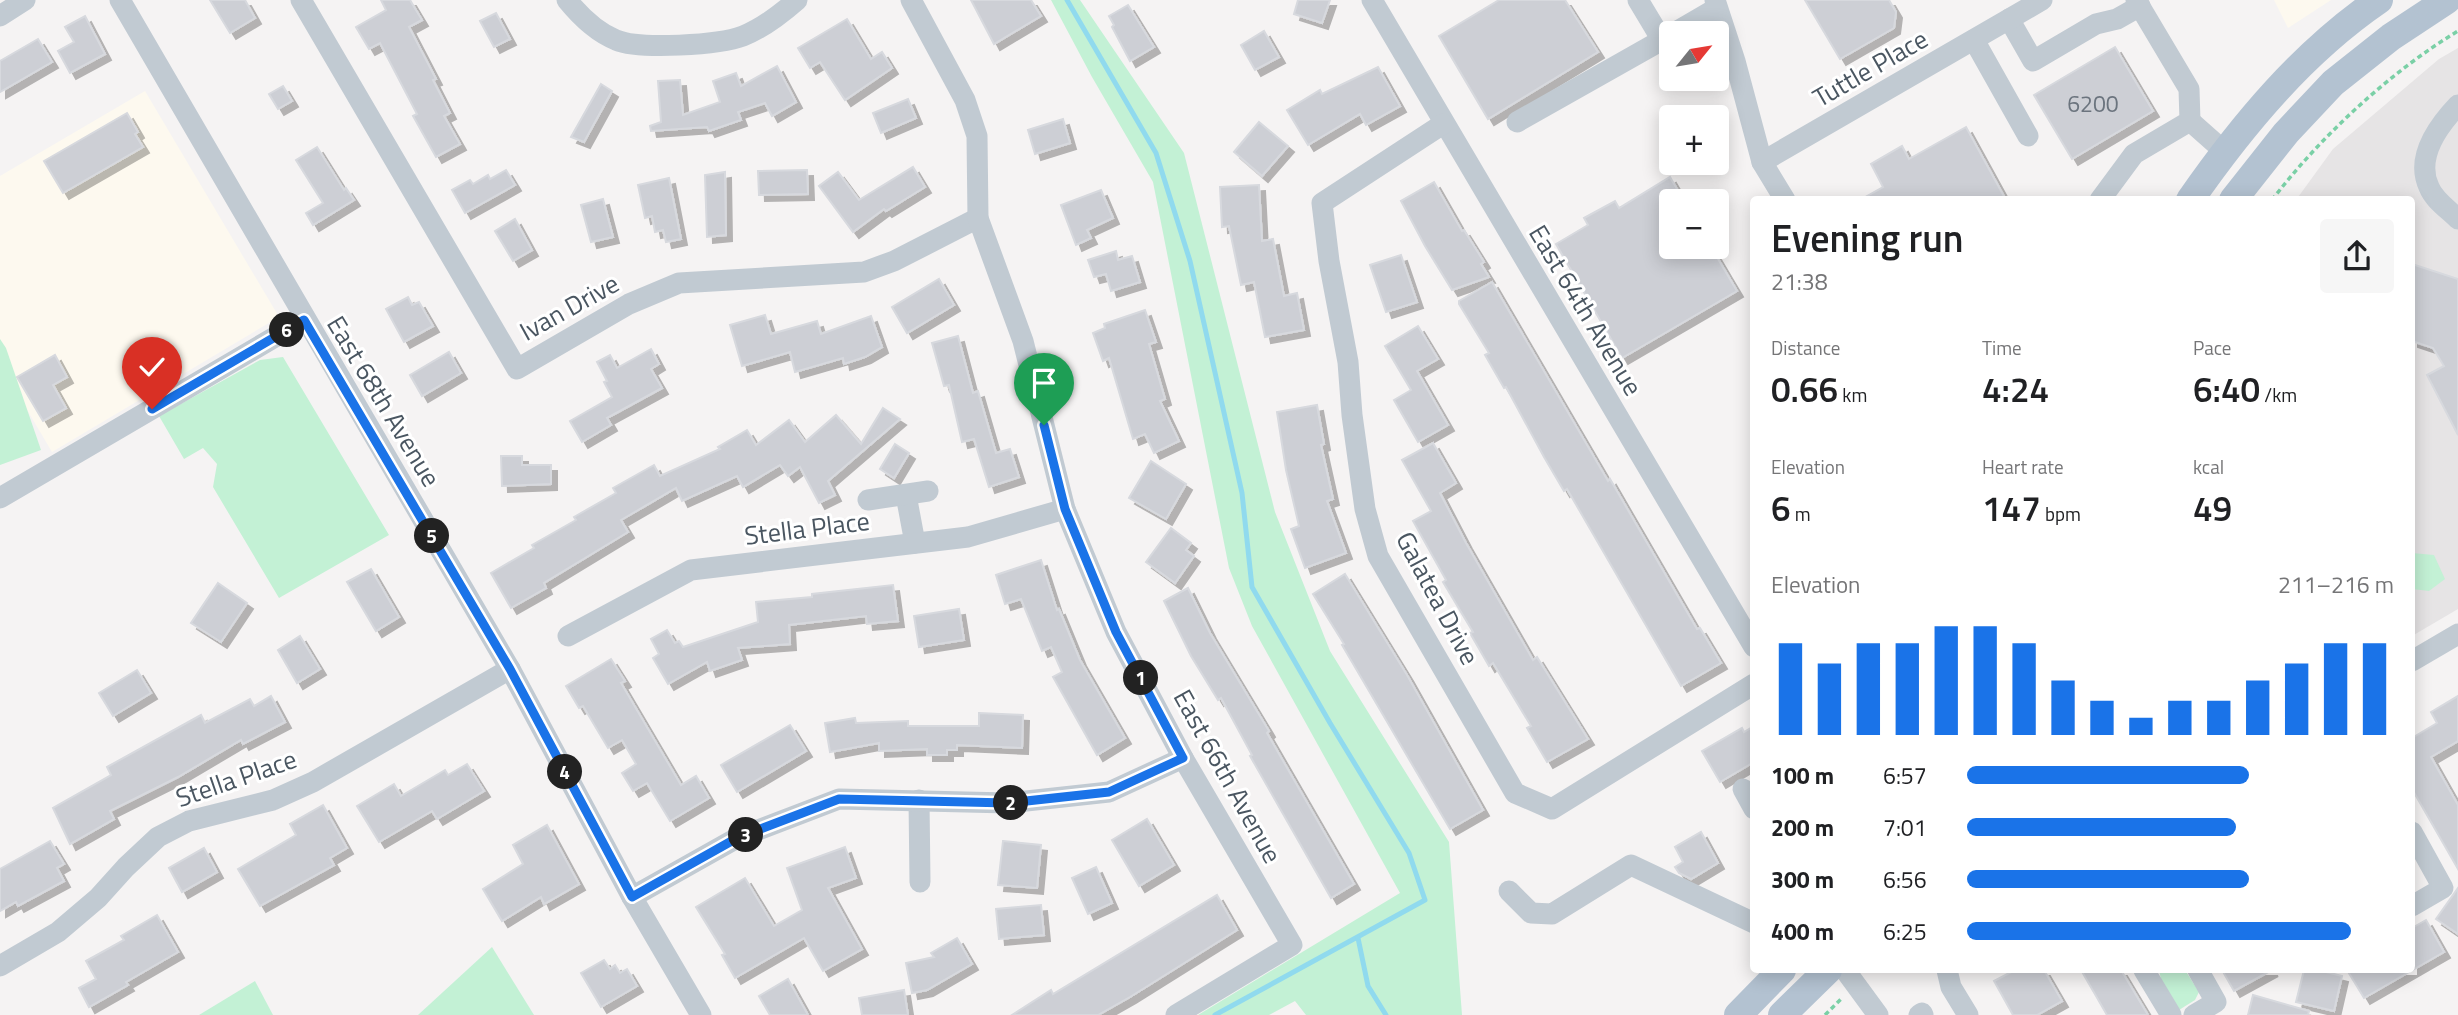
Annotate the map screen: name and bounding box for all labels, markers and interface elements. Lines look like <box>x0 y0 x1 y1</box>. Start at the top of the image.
street label: Tuttle Place <box>1805 19 1935 117</box>
north arrow <box>1659 21 1729 91</box>
map controls <box>1659 21 1729 259</box>
house number: 6200 <box>2067 86 2119 121</box>
button: + <box>1659 105 1729 175</box>
button: − <box>1659 189 1729 259</box>
text: Evening run <box>1771 209 1964 267</box>
street label: East 64th Avenue <box>1519 217 1653 403</box>
button: share <box>2320 219 2394 293</box>
street label: Ivan Drive <box>512 264 626 350</box>
text: 21:38 <box>1771 264 1828 299</box>
street label: East 68th Avenue <box>317 308 451 494</box>
pin: 6 <box>270 312 304 348</box>
text: 6 <box>281 315 292 344</box>
text: Distance <box>1771 333 1840 362</box>
text: Time <box>1982 333 2022 362</box>
text: Pace <box>2193 333 2231 362</box>
pin <box>122 337 182 409</box>
icon: check <box>133 348 171 386</box>
pin <box>1014 353 1074 425</box>
text: 0.66 <box>1771 362 1838 416</box>
text: 4:24 <box>1982 362 2049 416</box>
text: 6:40 <box>2193 362 2260 416</box>
icon: arrive <box>1025 364 1063 402</box>
text: km <box>1838 380 1867 409</box>
text: /km <box>2260 380 2297 409</box>
text: Elevation <box>1771 452 1845 481</box>
text: Heart rate <box>1982 452 2064 481</box>
text: kcal <box>2193 452 2224 481</box>
text: 6 <box>1771 481 1791 535</box>
text: 147 <box>1982 481 2041 535</box>
text: 49 <box>2193 481 2232 535</box>
text: m <box>1791 499 1811 528</box>
text: bpm <box>2041 499 2081 528</box>
street label: Stella Place <box>742 501 872 555</box>
pin: 5 <box>414 518 450 554</box>
text: 5 <box>426 521 437 550</box>
street label: Galatea Drive <box>1387 524 1489 672</box>
text: Elevation <box>1771 567 1860 602</box>
text: 211–216 m <box>2278 567 2394 602</box>
pin: 1 <box>1124 660 1158 696</box>
text: 1 <box>1135 663 1146 692</box>
street label: East 66th Avenue <box>1164 682 1292 870</box>
street label: Stella Place <box>170 739 302 817</box>
pin: 4 <box>548 754 582 790</box>
text: 4 <box>559 757 570 786</box>
text: 100 m <box>1771 758 1834 793</box>
text: 6:57 <box>1883 758 1927 793</box>
pin: 2 <box>993 786 1028 820</box>
text: 2 <box>1005 788 1016 817</box>
text: 200 m <box>1771 810 1834 845</box>
text: 7:01 <box>1883 810 1927 845</box>
pin: 3 <box>728 818 764 852</box>
text: 3 <box>740 820 751 849</box>
text: 300 m <box>1771 862 1834 897</box>
text: 6:56 <box>1883 862 1927 897</box>
text: 400 m <box>1771 914 1834 949</box>
text: 6:25 <box>1883 914 1927 949</box>

